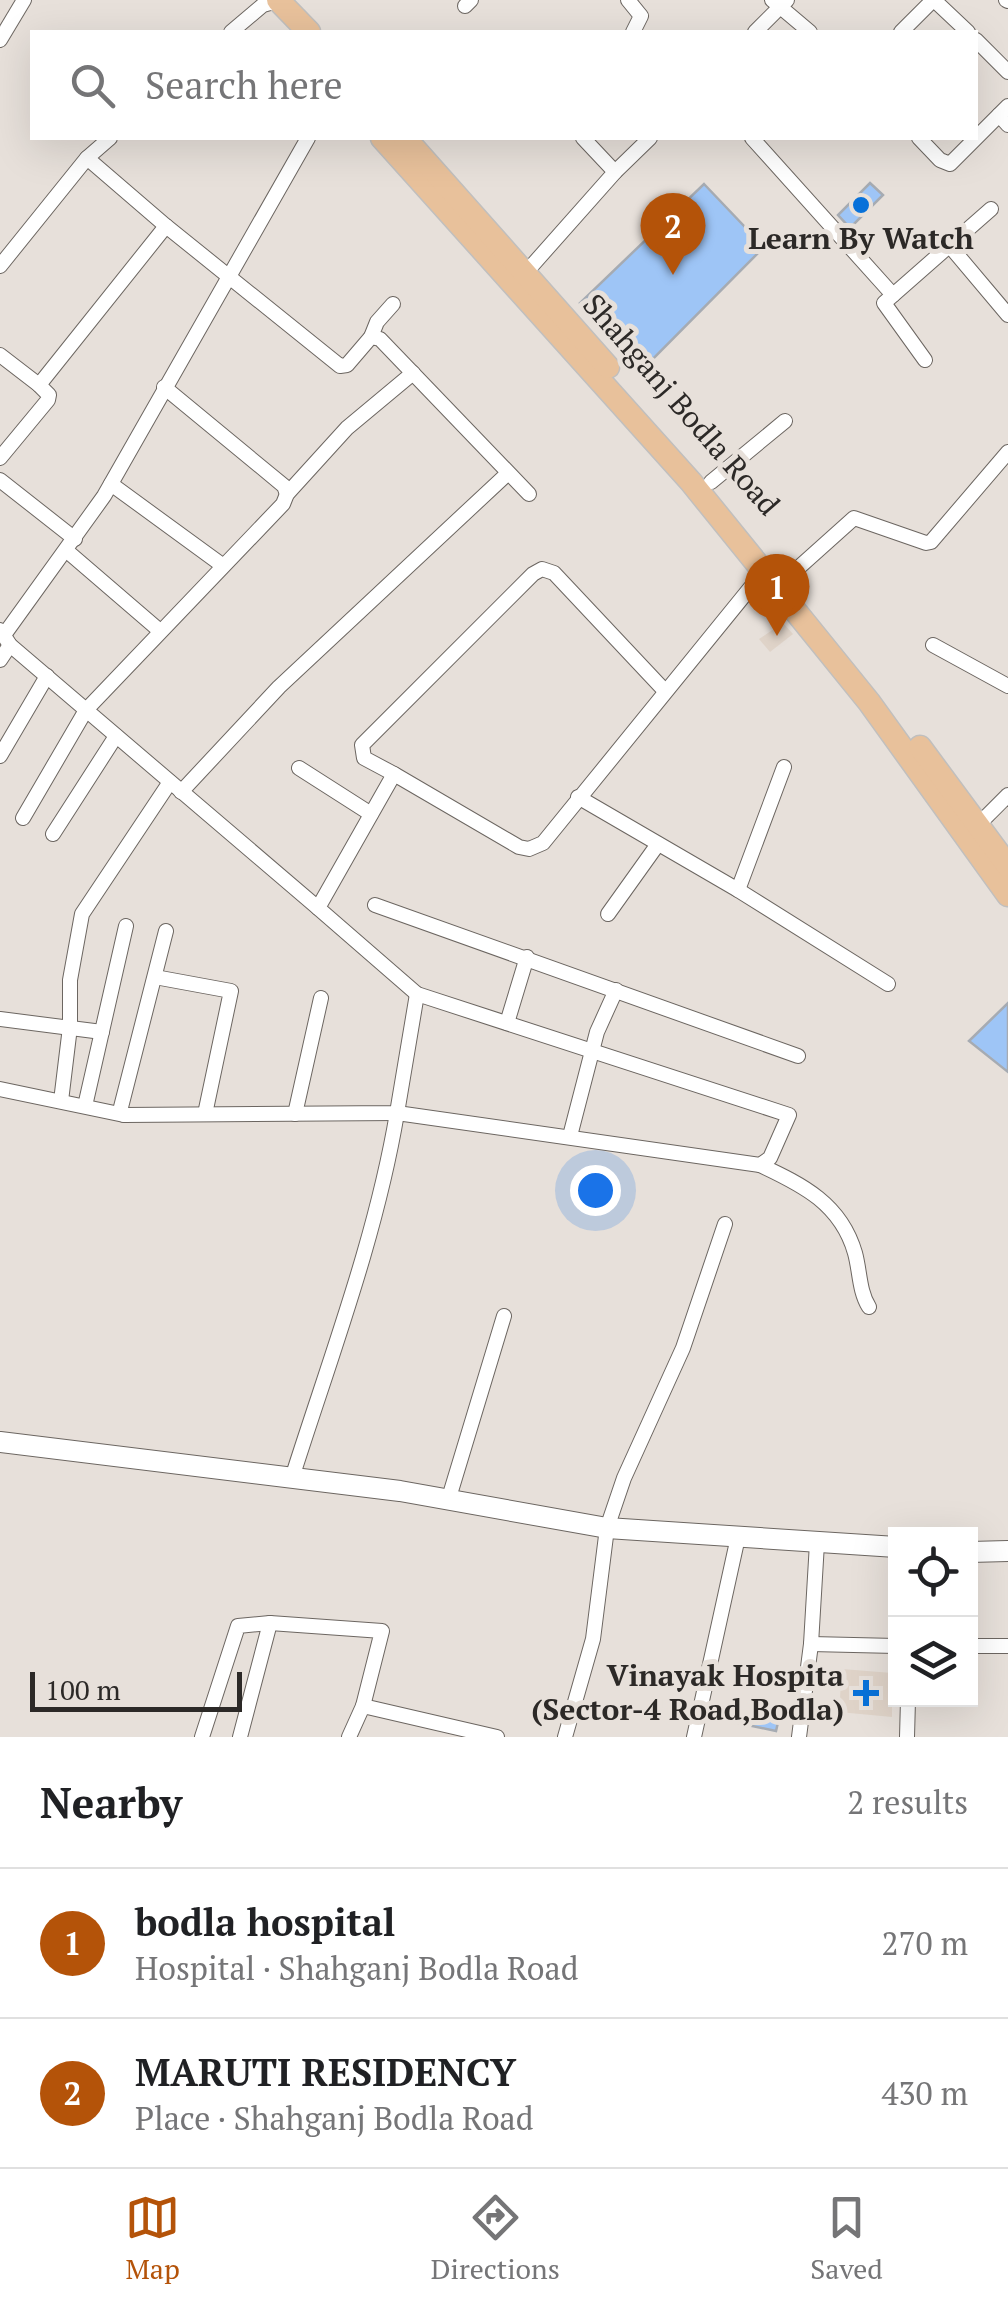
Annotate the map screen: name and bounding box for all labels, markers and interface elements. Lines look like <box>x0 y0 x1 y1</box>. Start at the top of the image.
search box <box>30 30 978 140</box>
icon: search <box>65 58 120 113</box>
text: Search here <box>145 60 343 110</box>
pin: 2 <box>640 192 706 275</box>
marker: Learn By Watch <box>850 194 872 216</box>
place label: Learn By Watch <box>748 218 974 258</box>
street label: Shahganj Bodla Road <box>574 285 789 524</box>
pin: 1 <box>744 554 810 636</box>
your location <box>570 1165 621 1216</box>
map controls <box>888 1527 978 1707</box>
button: locate <box>888 1527 978 1617</box>
button: layers <box>888 1617 978 1707</box>
place label: Vinayak Hospita (Sector-4 Road,Bodla) <box>531 1655 844 1729</box>
scale bar <box>30 1667 242 1712</box>
text: 100 m <box>45 1671 121 1708</box>
marker: Vinayak Hospita (Sector-4 Road,Bodla) <box>853 1680 879 1706</box>
text: Nearby <box>40 1774 182 1830</box>
text: 2 results <box>847 1781 968 1823</box>
text: bodla hospital <box>135 1897 396 1947</box>
text: 1 <box>63 1922 82 1964</box>
text: 270 m <box>881 1922 968 1964</box>
text: Hospital · Shahganj Bodla Road <box>135 1947 578 1989</box>
text: MARUTI RESIDENCY <box>135 2047 516 2097</box>
text: 2 <box>63 2072 82 2114</box>
text: 430 m <box>881 2072 968 2114</box>
text: Place · Shahganj Bodla Road <box>135 2097 534 2139</box>
tab: Map <box>125 2190 180 2287</box>
tab: Directions <box>431 2190 560 2287</box>
tab: Saved <box>810 2190 883 2287</box>

